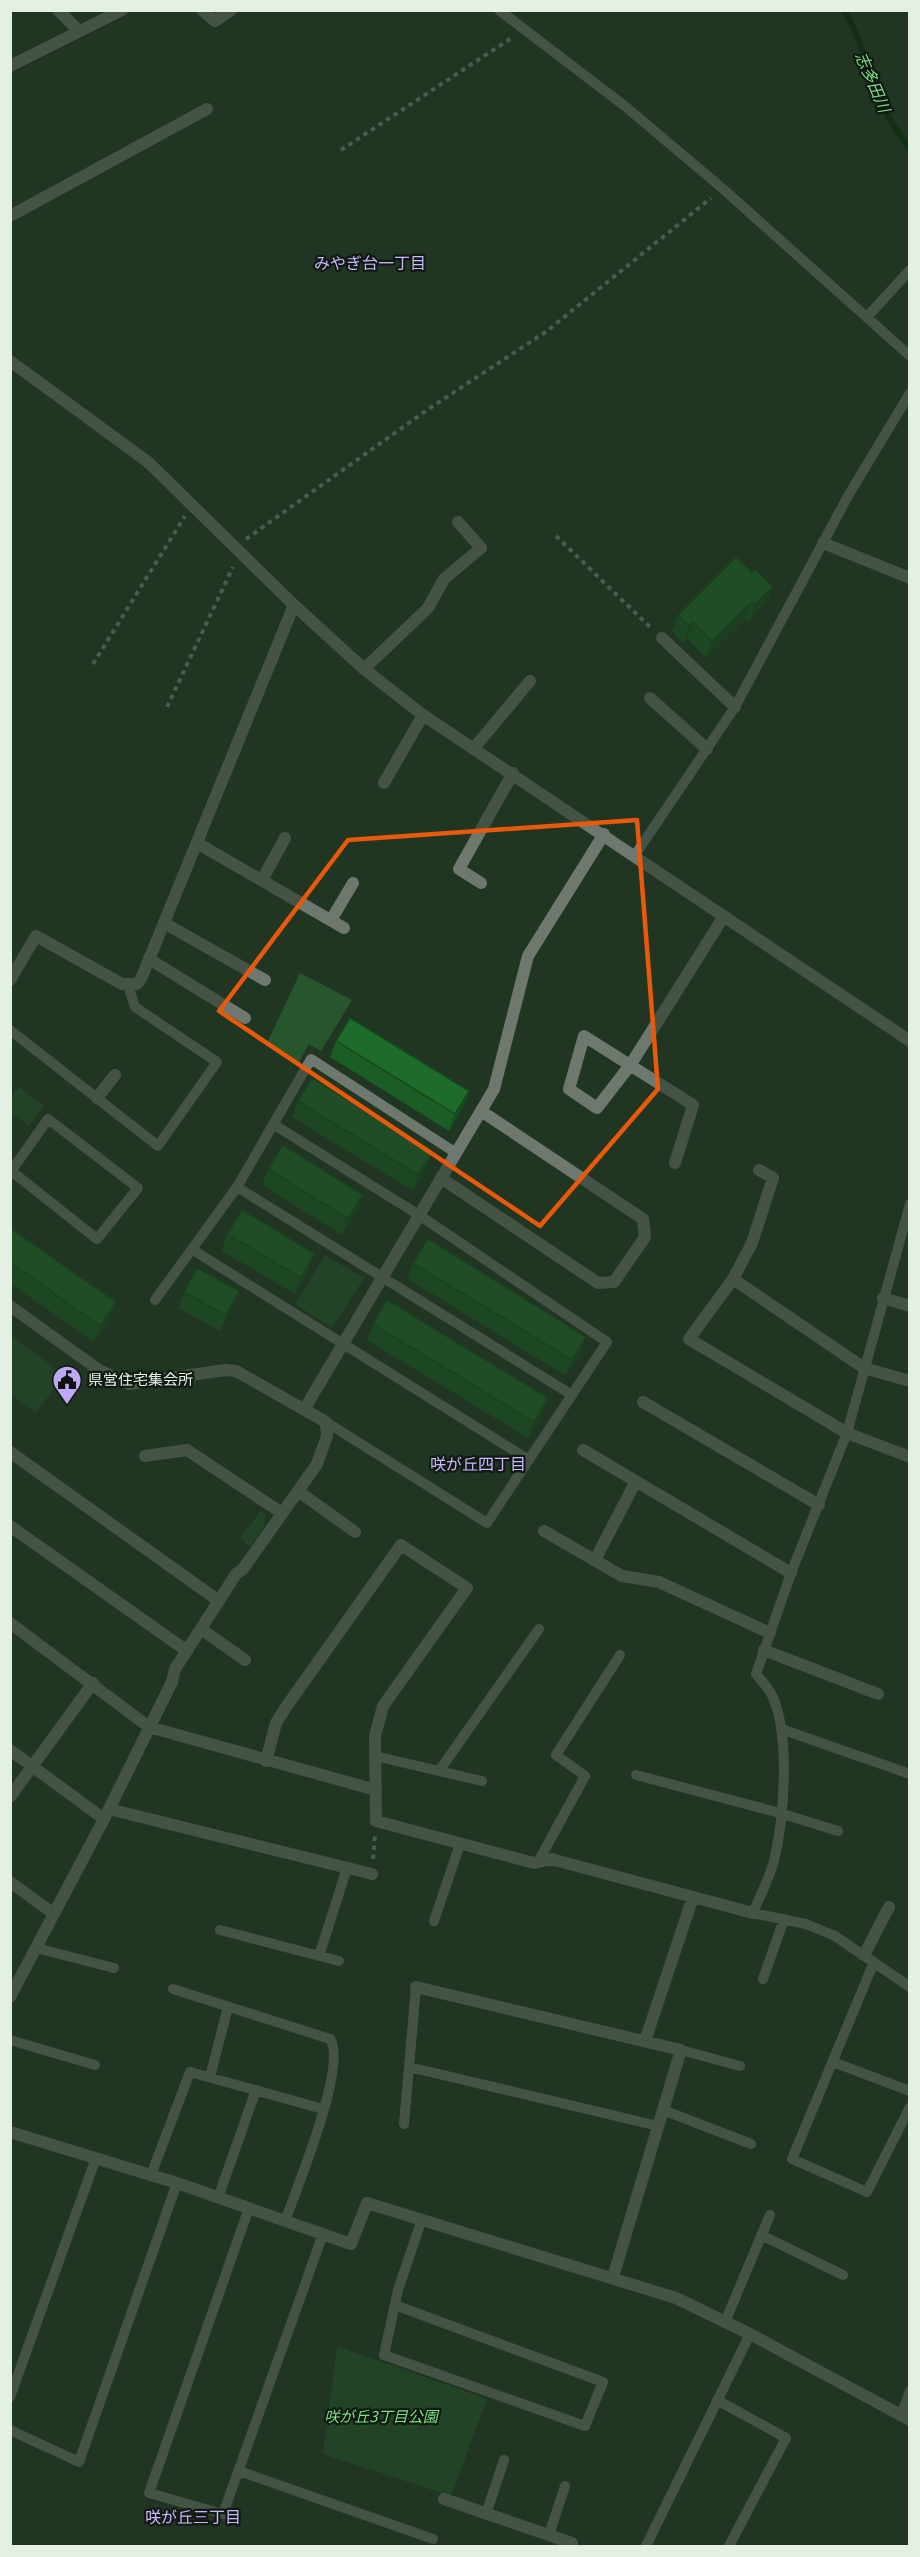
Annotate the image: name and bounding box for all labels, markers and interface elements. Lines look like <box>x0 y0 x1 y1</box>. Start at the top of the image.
water label: 志多田川 <box>850 47 898 118</box>
district label: みやぎ台一丁目 <box>314 250 426 274</box>
public building icon: 県営住宅集会所 <box>51 1364 83 1406</box>
place label: 県営住宅集会所 <box>88 1368 193 1389</box>
district label: 咲が丘四丁目 <box>430 1451 526 1475</box>
park label: 咲が丘3丁目公園 <box>324 2405 440 2426</box>
district label: 咲が丘三丁目 <box>145 2504 241 2528</box>

